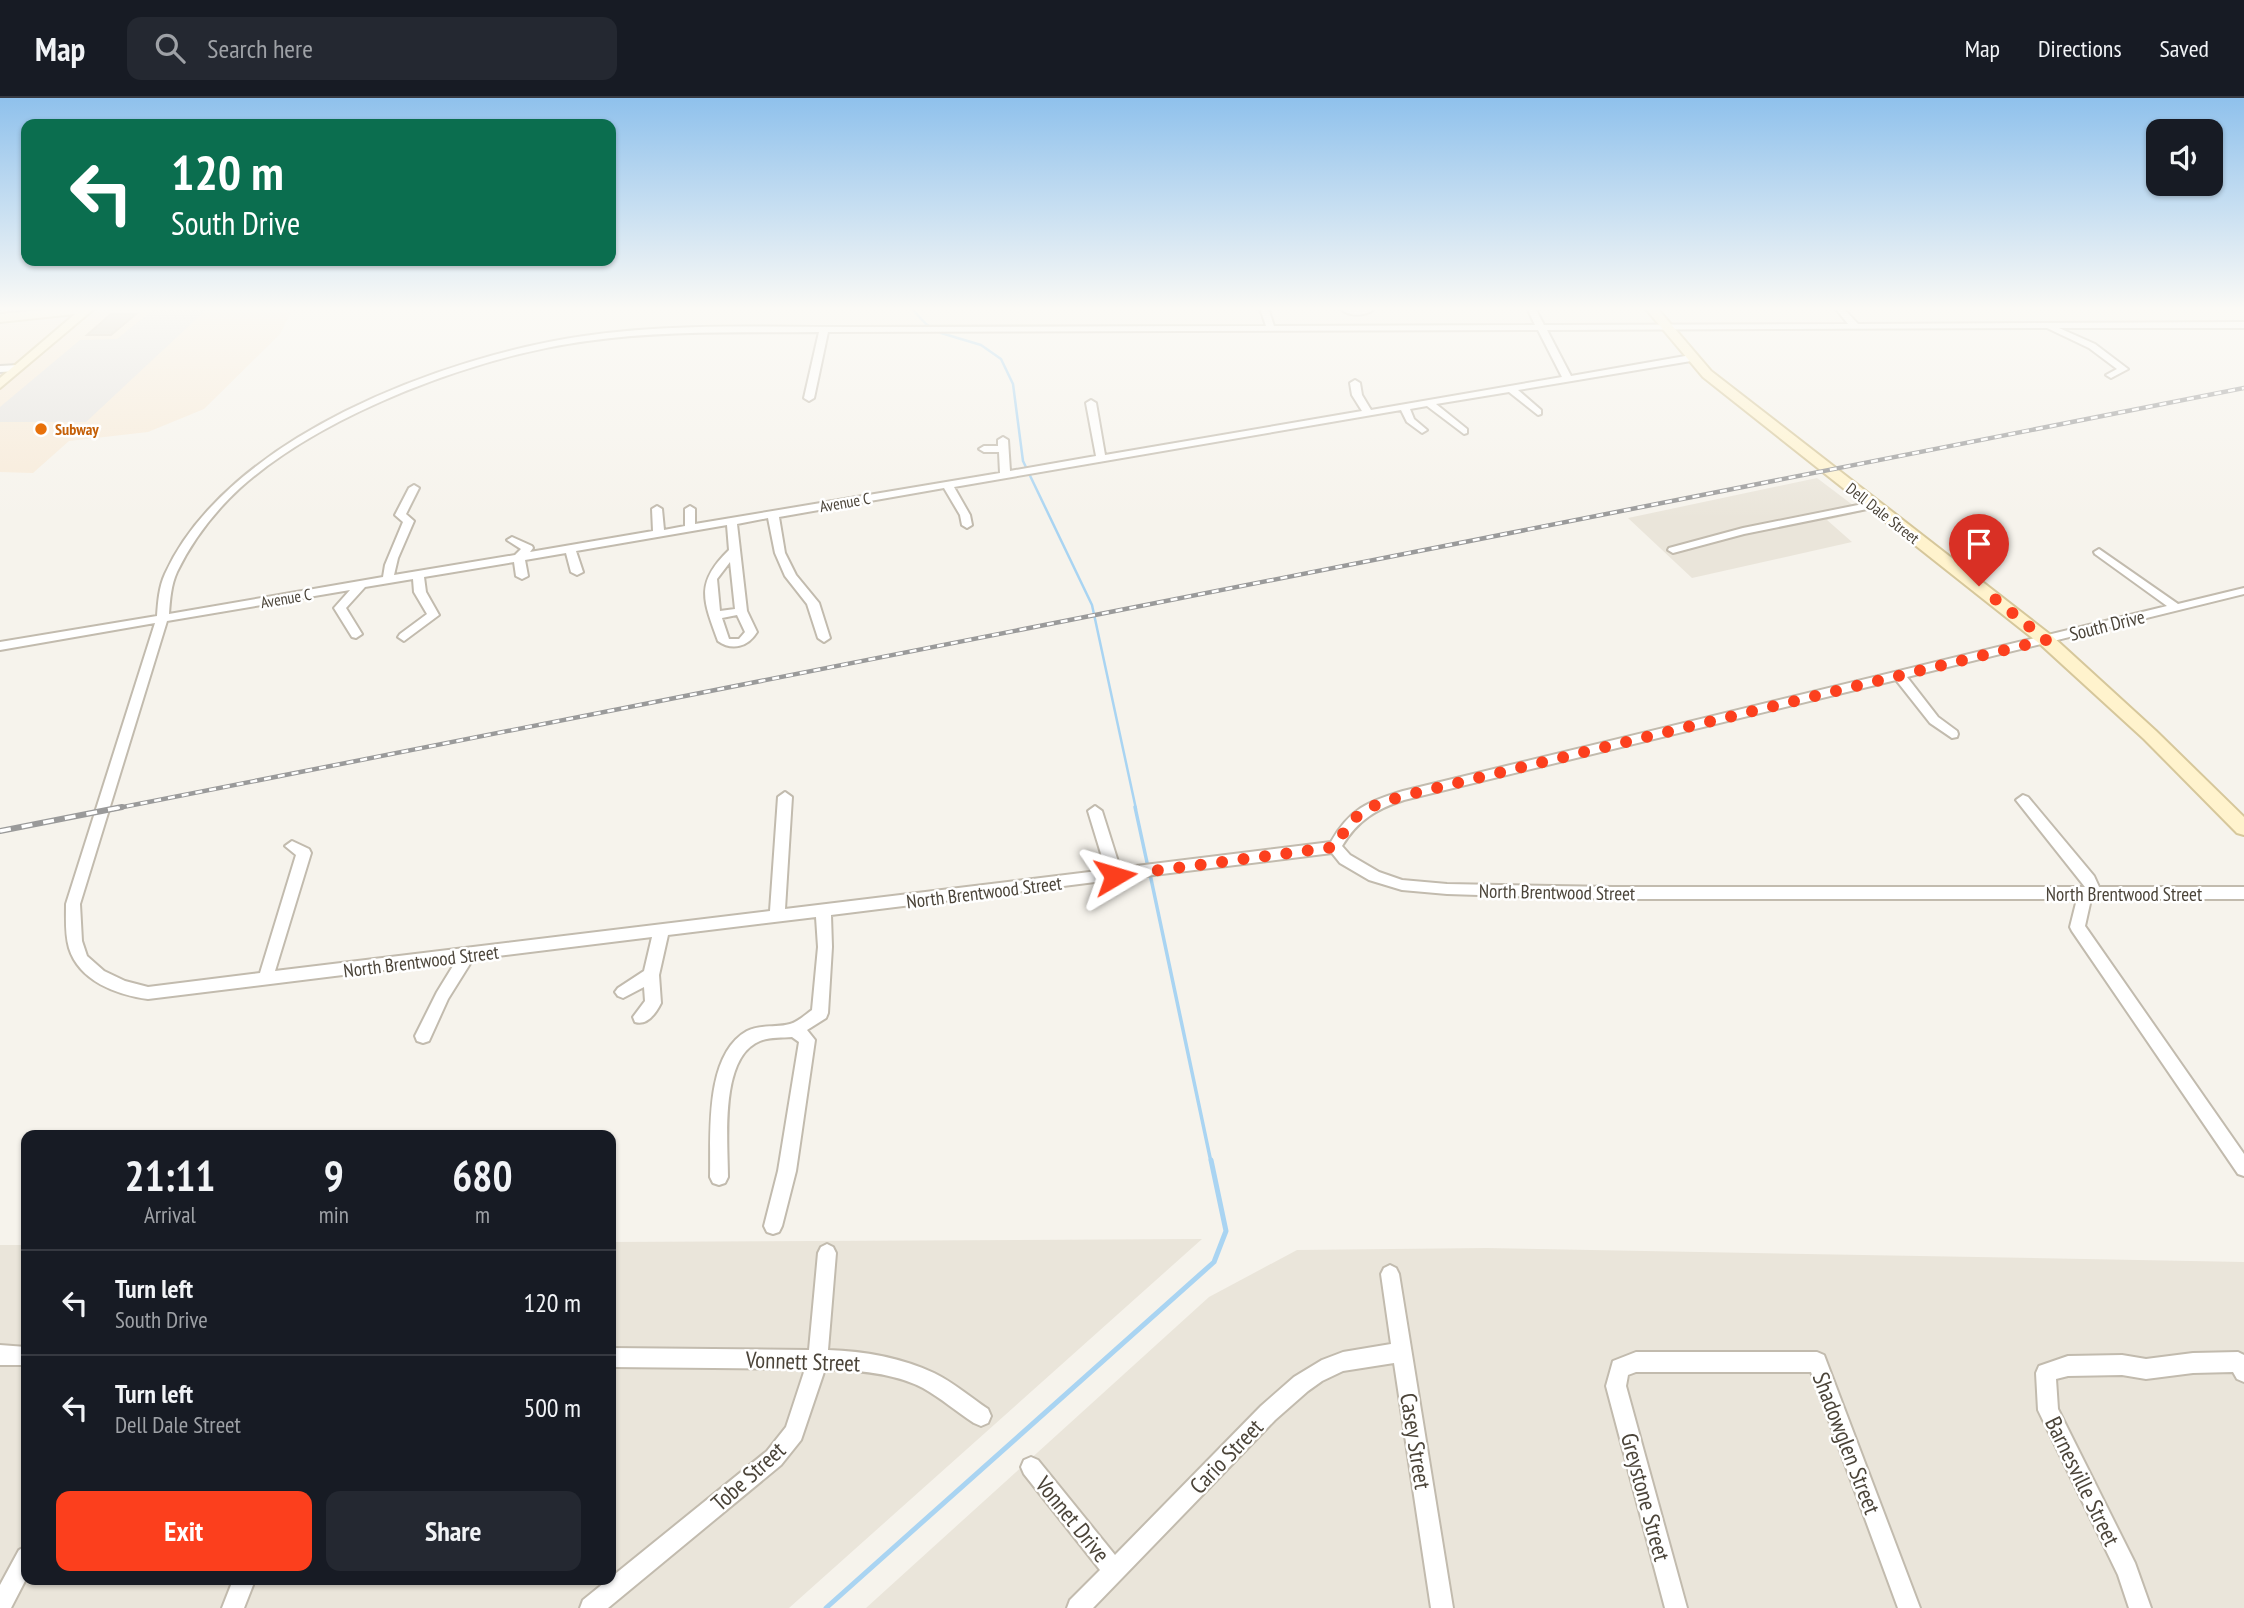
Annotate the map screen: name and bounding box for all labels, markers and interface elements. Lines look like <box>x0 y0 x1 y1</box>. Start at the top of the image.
search box <box>127 17 617 80</box>
text: Map <box>35 27 85 70</box>
icon: search <box>151 29 189 67</box>
text: Search here <box>207 32 313 65</box>
text: Map <box>1965 33 2000 64</box>
text: Directions <box>2038 33 2122 64</box>
text: Saved <box>2160 33 2209 64</box>
map controls <box>2146 119 2223 196</box>
button: sound <box>2146 119 2223 196</box>
text: 120 m <box>171 140 284 204</box>
icon: left <box>56 147 147 238</box>
text: South Drive <box>171 202 300 244</box>
place label: Subway <box>55 419 99 439</box>
marker: Subway <box>33 421 49 437</box>
street label: Dell Dale Street <box>1842 478 1924 548</box>
street label: Avenue C <box>818 488 872 516</box>
pin <box>1949 514 2009 586</box>
icon: arrive <box>1960 525 1998 563</box>
street label: Avenue C <box>259 584 313 612</box>
street label: South Drive <box>2067 604 2147 646</box>
position arrow <box>1078 839 1152 913</box>
street label: North Brentwood Street <box>905 870 1064 913</box>
street label: North Brentwood Street <box>1479 879 1636 905</box>
street label: North Brentwood Street <box>2046 882 2203 906</box>
street label: North Brentwood Street <box>342 939 501 982</box>
text: 21:11 <box>124 1148 215 1203</box>
text: 9 <box>324 1148 344 1203</box>
text: 680 <box>452 1148 513 1203</box>
text: Arrival <box>144 1200 196 1229</box>
text: min <box>319 1200 349 1229</box>
text: m <box>475 1200 490 1229</box>
text: Turn left <box>115 1272 193 1305</box>
icon: left <box>56 1284 94 1322</box>
text: 120 m <box>523 1286 581 1319</box>
text: South Drive <box>115 1305 208 1334</box>
street label: Vonnett Street <box>744 1344 861 1378</box>
street label: Shadowglen Street <box>1807 1368 1888 1519</box>
text: Turn left <box>115 1377 193 1410</box>
icon: left <box>56 1389 94 1427</box>
text: 500 m <box>523 1391 581 1424</box>
street label: Casey Street <box>1394 1391 1438 1492</box>
text: Dell Dale Street <box>115 1410 241 1439</box>
street label: Cario Street <box>1183 1412 1269 1500</box>
street label: Barnesville Street <box>2039 1412 2127 1551</box>
street label: Greystone Street <box>1615 1430 1677 1565</box>
street label: Tobe Street <box>705 1435 792 1517</box>
street label: Vonnet Drive <box>1029 1469 1116 1568</box>
button: Exit <box>56 1491 312 1571</box>
button: Share <box>326 1491 581 1571</box>

